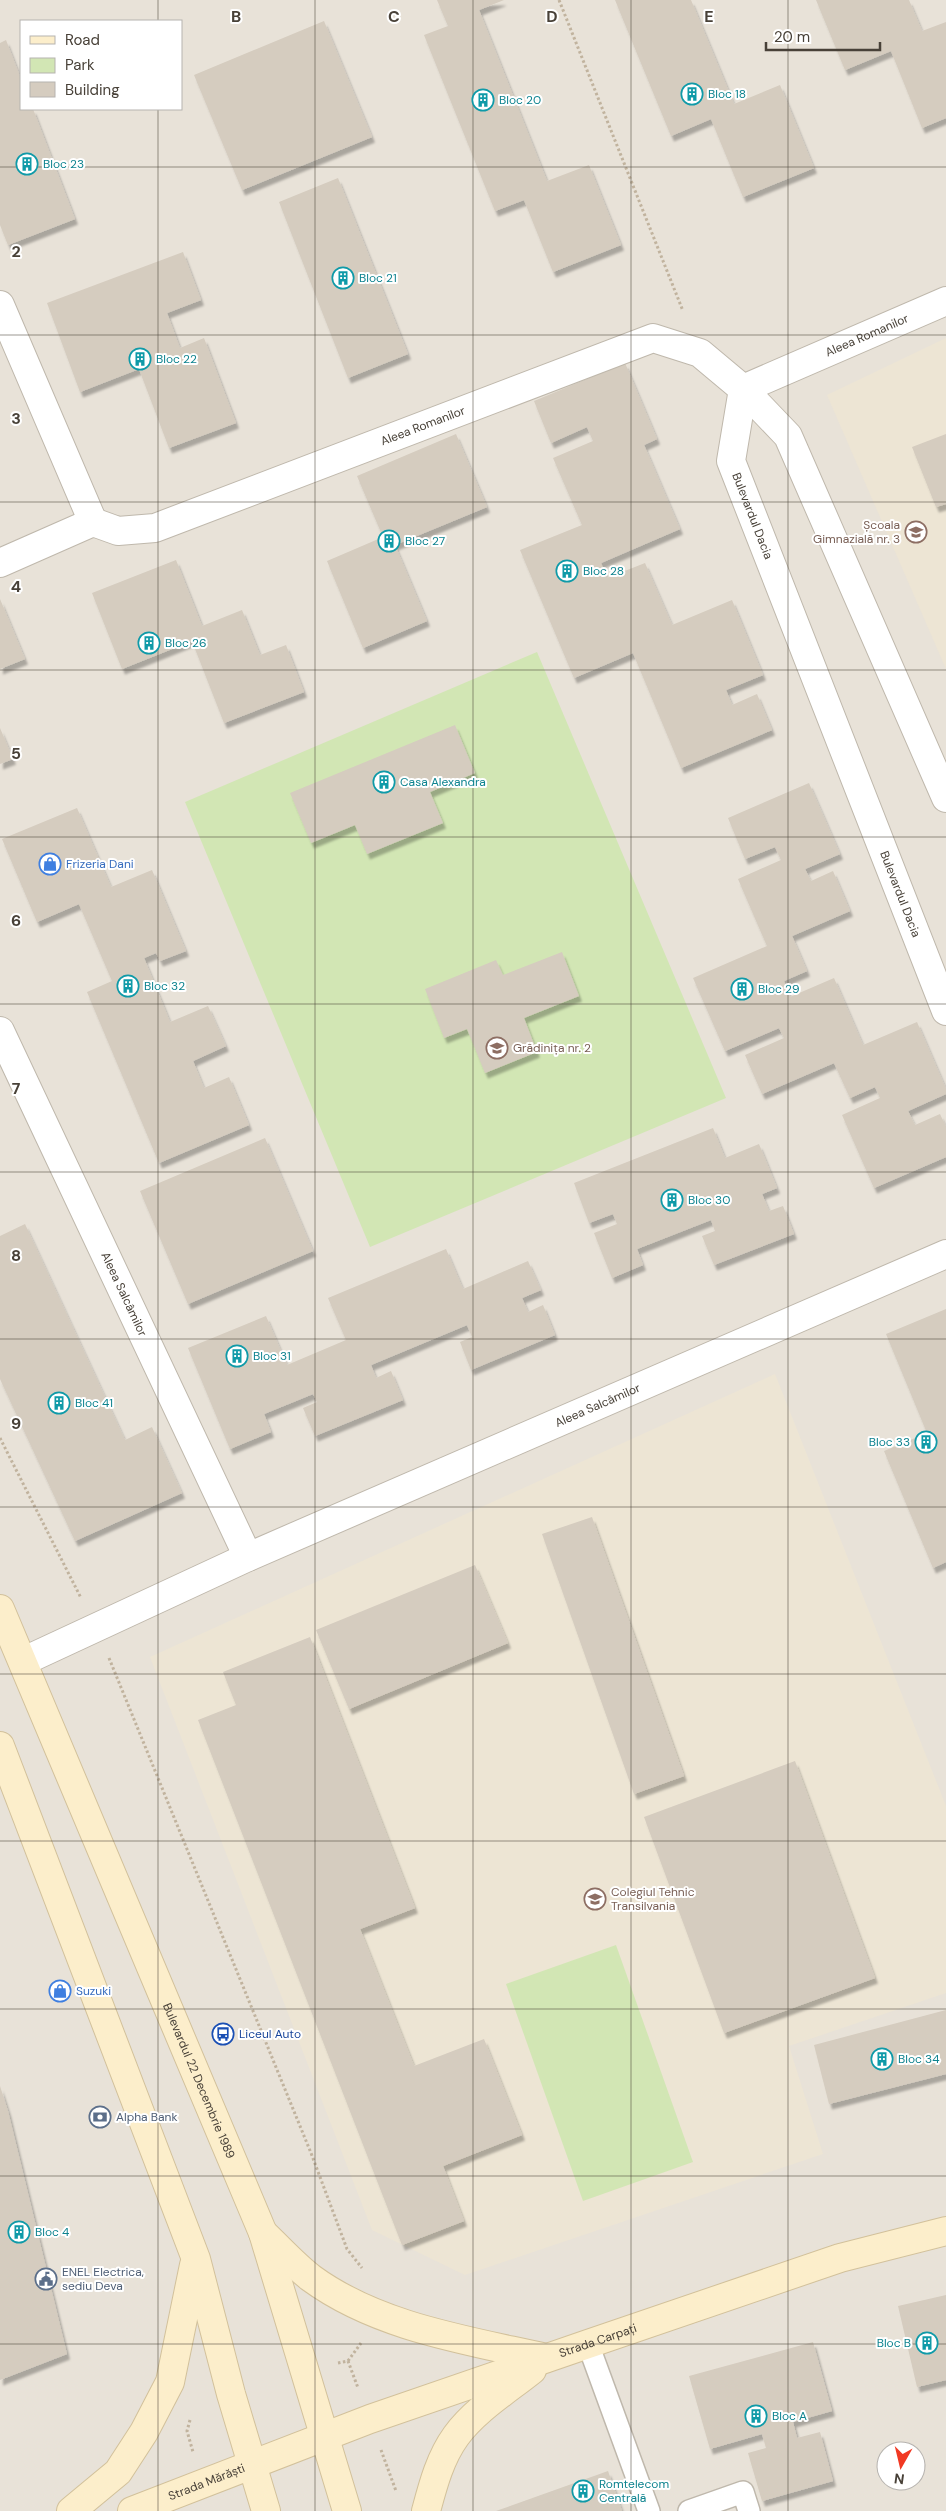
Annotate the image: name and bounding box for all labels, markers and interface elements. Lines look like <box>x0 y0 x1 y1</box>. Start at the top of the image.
text: B <box>231 6 241 27</box>
text: C <box>388 6 400 27</box>
text: D <box>546 6 558 27</box>
text: E <box>704 6 714 27</box>
legend <box>20 20 182 110</box>
scale bar <box>766 20 880 52</box>
text: 20 m <box>774 27 810 47</box>
text: Road <box>65 30 100 50</box>
text: Park <box>65 55 95 75</box>
text: Building <box>65 80 120 100</box>
building icon: Bloc 18 <box>680 82 704 106</box>
place label: Bloc 18 <box>708 86 746 102</box>
building icon: Bloc 20 <box>471 88 495 112</box>
place label: Bloc 20 <box>499 92 541 108</box>
building icon: Bloc 23 <box>15 152 39 176</box>
place label: Bloc 23 <box>43 156 84 172</box>
text: 2 <box>11 241 21 262</box>
building icon: Bloc 21 <box>331 266 355 290</box>
place label: Bloc 21 <box>359 270 397 286</box>
street label: Aleea Romanilor <box>823 310 911 360</box>
building icon: Bloc 22 <box>128 347 152 371</box>
place label: Bloc 22 <box>156 351 197 367</box>
street label: Aleea Romanilor <box>378 402 468 449</box>
text: 3 <box>11 408 21 429</box>
street label: Bulevardul Dacia <box>728 470 777 562</box>
place label: Școala Gimnazială nr. 3 <box>813 517 900 547</box>
school or university icon: Școala Gimnazială nr. 3 <box>904 520 928 544</box>
building icon: Bloc 27 <box>377 529 401 553</box>
place label: Bloc 27 <box>405 533 445 549</box>
building icon: Bloc 28 <box>555 559 579 583</box>
place label: Bloc 28 <box>583 563 624 579</box>
text: 4 <box>11 576 21 597</box>
building icon: Bloc 26 <box>137 631 161 655</box>
place label: Bloc 26 <box>165 635 207 651</box>
text: 5 <box>11 743 21 764</box>
building icon: Casa Alexandra <box>372 770 396 794</box>
place label: Casa Alexandra <box>400 774 486 790</box>
street label: Bulevardul Dacia <box>876 849 924 940</box>
shop icon: Frizeria Dani <box>38 852 62 876</box>
place label: Frizeria Dani <box>66 856 134 872</box>
text: 6 <box>11 910 21 931</box>
building icon: Bloc 32 <box>116 974 140 998</box>
building icon: Bloc 29 <box>730 977 754 1001</box>
place label: Bloc 32 <box>144 978 185 994</box>
place label: Bloc 29 <box>758 981 799 997</box>
school or university icon: Grădinița nr. 2 <box>485 1036 509 1060</box>
place label: Grădinița nr. 2 <box>513 1040 591 1056</box>
text: 7 <box>12 1078 21 1099</box>
building icon: Bloc 30 <box>660 1188 684 1212</box>
place label: Bloc 30 <box>688 1192 730 1208</box>
text: 8 <box>11 1245 21 1266</box>
street label: Aleea Salcâmilor <box>97 1249 151 1339</box>
building icon: Bloc 31 <box>225 1344 249 1368</box>
place label: Bloc 31 <box>253 1348 291 1364</box>
street label: Aleea Salcâmilor <box>552 1379 643 1431</box>
building icon: Bloc 41 <box>47 1391 71 1415</box>
place label: Bloc 41 <box>75 1395 113 1411</box>
text: 9 <box>11 1413 21 1434</box>
building icon: Bloc 33 <box>914 1430 938 1454</box>
place label: Bloc 33 <box>869 1434 910 1450</box>
place label: Colegiul Tehnic Transilvania <box>611 1884 695 1914</box>
school or university icon: Colegiul Tehnic Transilvania <box>583 1887 607 1911</box>
shop icon: Suzuki <box>48 1979 72 2003</box>
place label: Suzuki <box>76 1983 111 1999</box>
street label: Bulevardul 22 Decembrie 1989 <box>159 2001 239 2161</box>
bus stop icon: Liceul Auto <box>211 2022 235 2046</box>
place label: Liceul Auto <box>239 2026 301 2042</box>
building icon: Bloc 34 <box>870 2047 894 2071</box>
place label: Bloc 34 <box>898 2051 939 2067</box>
bank icon: Alpha Bank <box>88 2105 112 2129</box>
place label: Alpha Bank <box>116 2109 177 2125</box>
building icon: Bloc 4 <box>7 2220 31 2244</box>
place label: Bloc 4 <box>35 2224 69 2240</box>
place label: ENEL Electrica, sediu Deva <box>62 2264 144 2294</box>
public building icon: ENEL Electrica, sediu Deva <box>34 2267 58 2291</box>
street label: Strada Carpați <box>557 2320 639 2361</box>
building icon: Bloc B <box>915 2331 939 2355</box>
place label: Bloc B <box>877 2335 911 2351</box>
building icon: Bloc A <box>744 2404 768 2428</box>
place label: Bloc A <box>772 2408 807 2424</box>
north arrow <box>876 2441 926 2491</box>
street label: Strada Mărăști <box>166 2460 247 2504</box>
text: N <box>893 2469 906 2488</box>
place label: Romtelecom Centrală <box>599 2476 669 2506</box>
building icon: Romtelecom Centrală <box>571 2479 595 2503</box>

